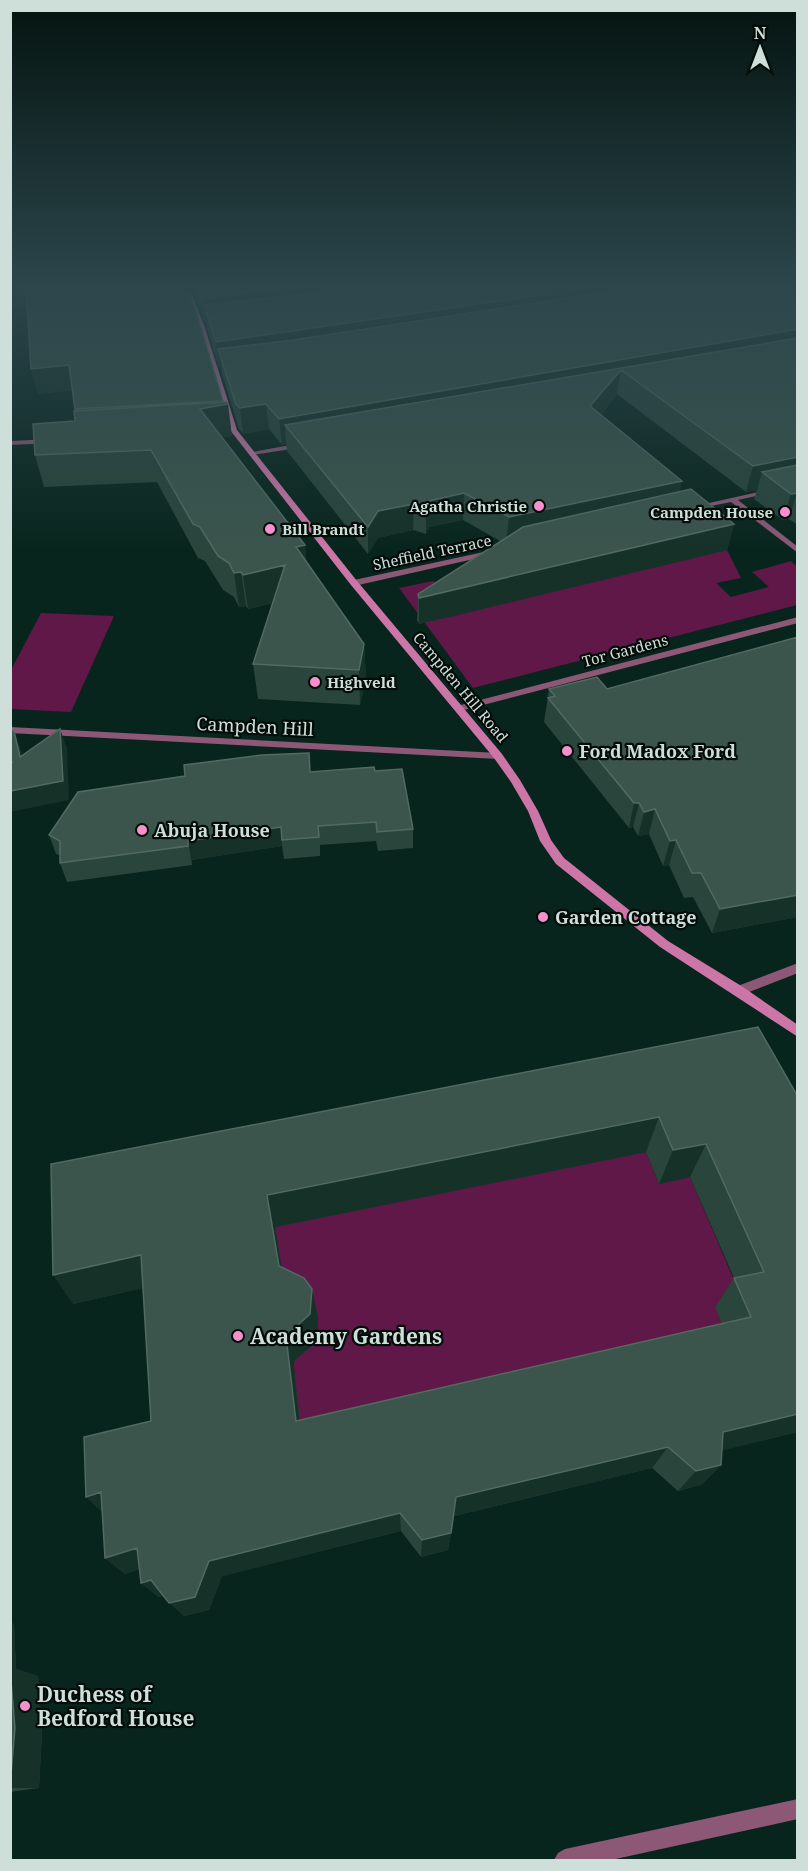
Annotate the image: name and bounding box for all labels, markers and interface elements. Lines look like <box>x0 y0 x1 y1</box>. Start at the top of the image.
north arrow <box>730 18 790 78</box>
text: N <box>754 22 767 44</box>
place label: Agatha Christie <box>409 496 527 516</box>
marker: Agatha Christie <box>532 499 546 513</box>
place label: Campden House <box>650 502 773 522</box>
marker: Campden House <box>778 505 792 519</box>
place label: Bill Brandt <box>282 519 364 539</box>
marker: Bill Brandt <box>263 522 277 536</box>
street label: Sheffield Terrace <box>371 530 493 574</box>
street label: Campden Hill Road <box>409 628 513 746</box>
street label: Tor Gardens <box>580 629 670 671</box>
place label: Highveld <box>327 672 396 692</box>
marker: Highveld <box>308 675 322 689</box>
street label: Campden Hill <box>196 711 315 741</box>
place label: Ford Madox Ford <box>579 739 736 763</box>
marker: Ford Madox Ford <box>560 744 574 758</box>
place label: Abuja House <box>154 818 270 842</box>
marker: Abuja House <box>135 823 149 837</box>
place label: Garden Cottage <box>555 905 697 929</box>
marker: Garden Cottage <box>536 910 550 924</box>
place label: Academy Gardens <box>250 1322 442 1350</box>
marker: Academy Gardens <box>231 1329 245 1343</box>
place label: Duchess of Bedford House <box>37 1680 194 1732</box>
marker: Duchess of Bedford House <box>18 1699 32 1713</box>

